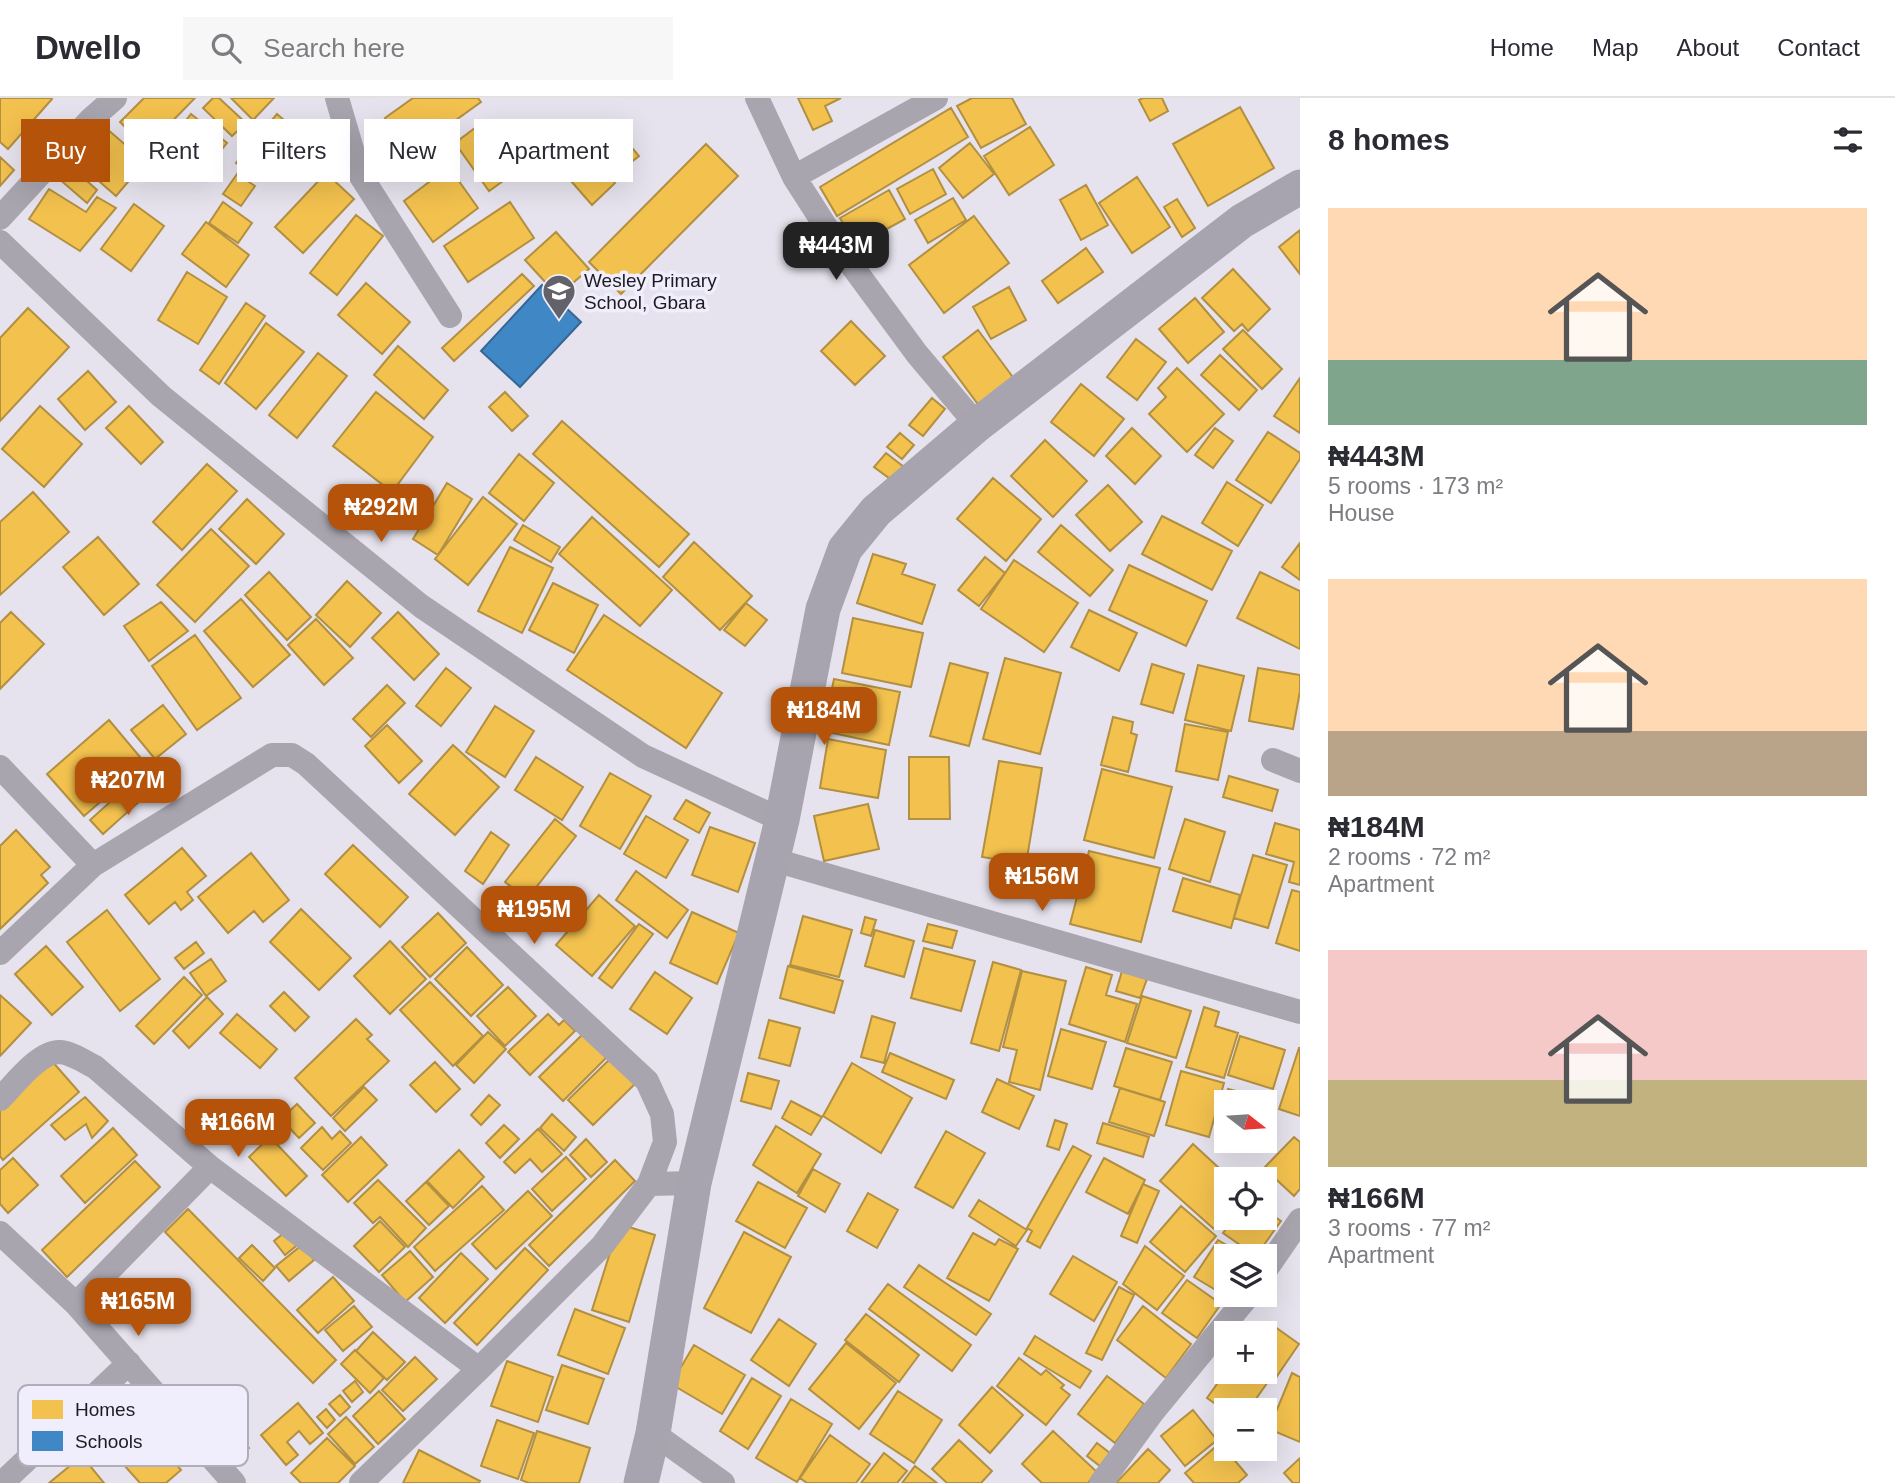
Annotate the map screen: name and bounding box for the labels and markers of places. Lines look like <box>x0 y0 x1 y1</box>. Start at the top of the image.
pin: ₦443M <box>787 222 885 282</box>
place label: Wesley Primary School, Gbara <box>584 270 717 313</box>
school or university icon: Wesley Primary School, Gbara <box>540 272 578 321</box>
pin: ₦292M <box>332 484 430 544</box>
pin: ₦184M <box>775 688 873 747</box>
pin: ₦207M <box>79 758 177 817</box>
pin: ₦156M <box>993 854 1091 913</box>
pin: ₦195M <box>485 886 583 946</box>
pin: ₦166M <box>189 1100 287 1159</box>
pin: ₦165M <box>89 1278 187 1338</box>

